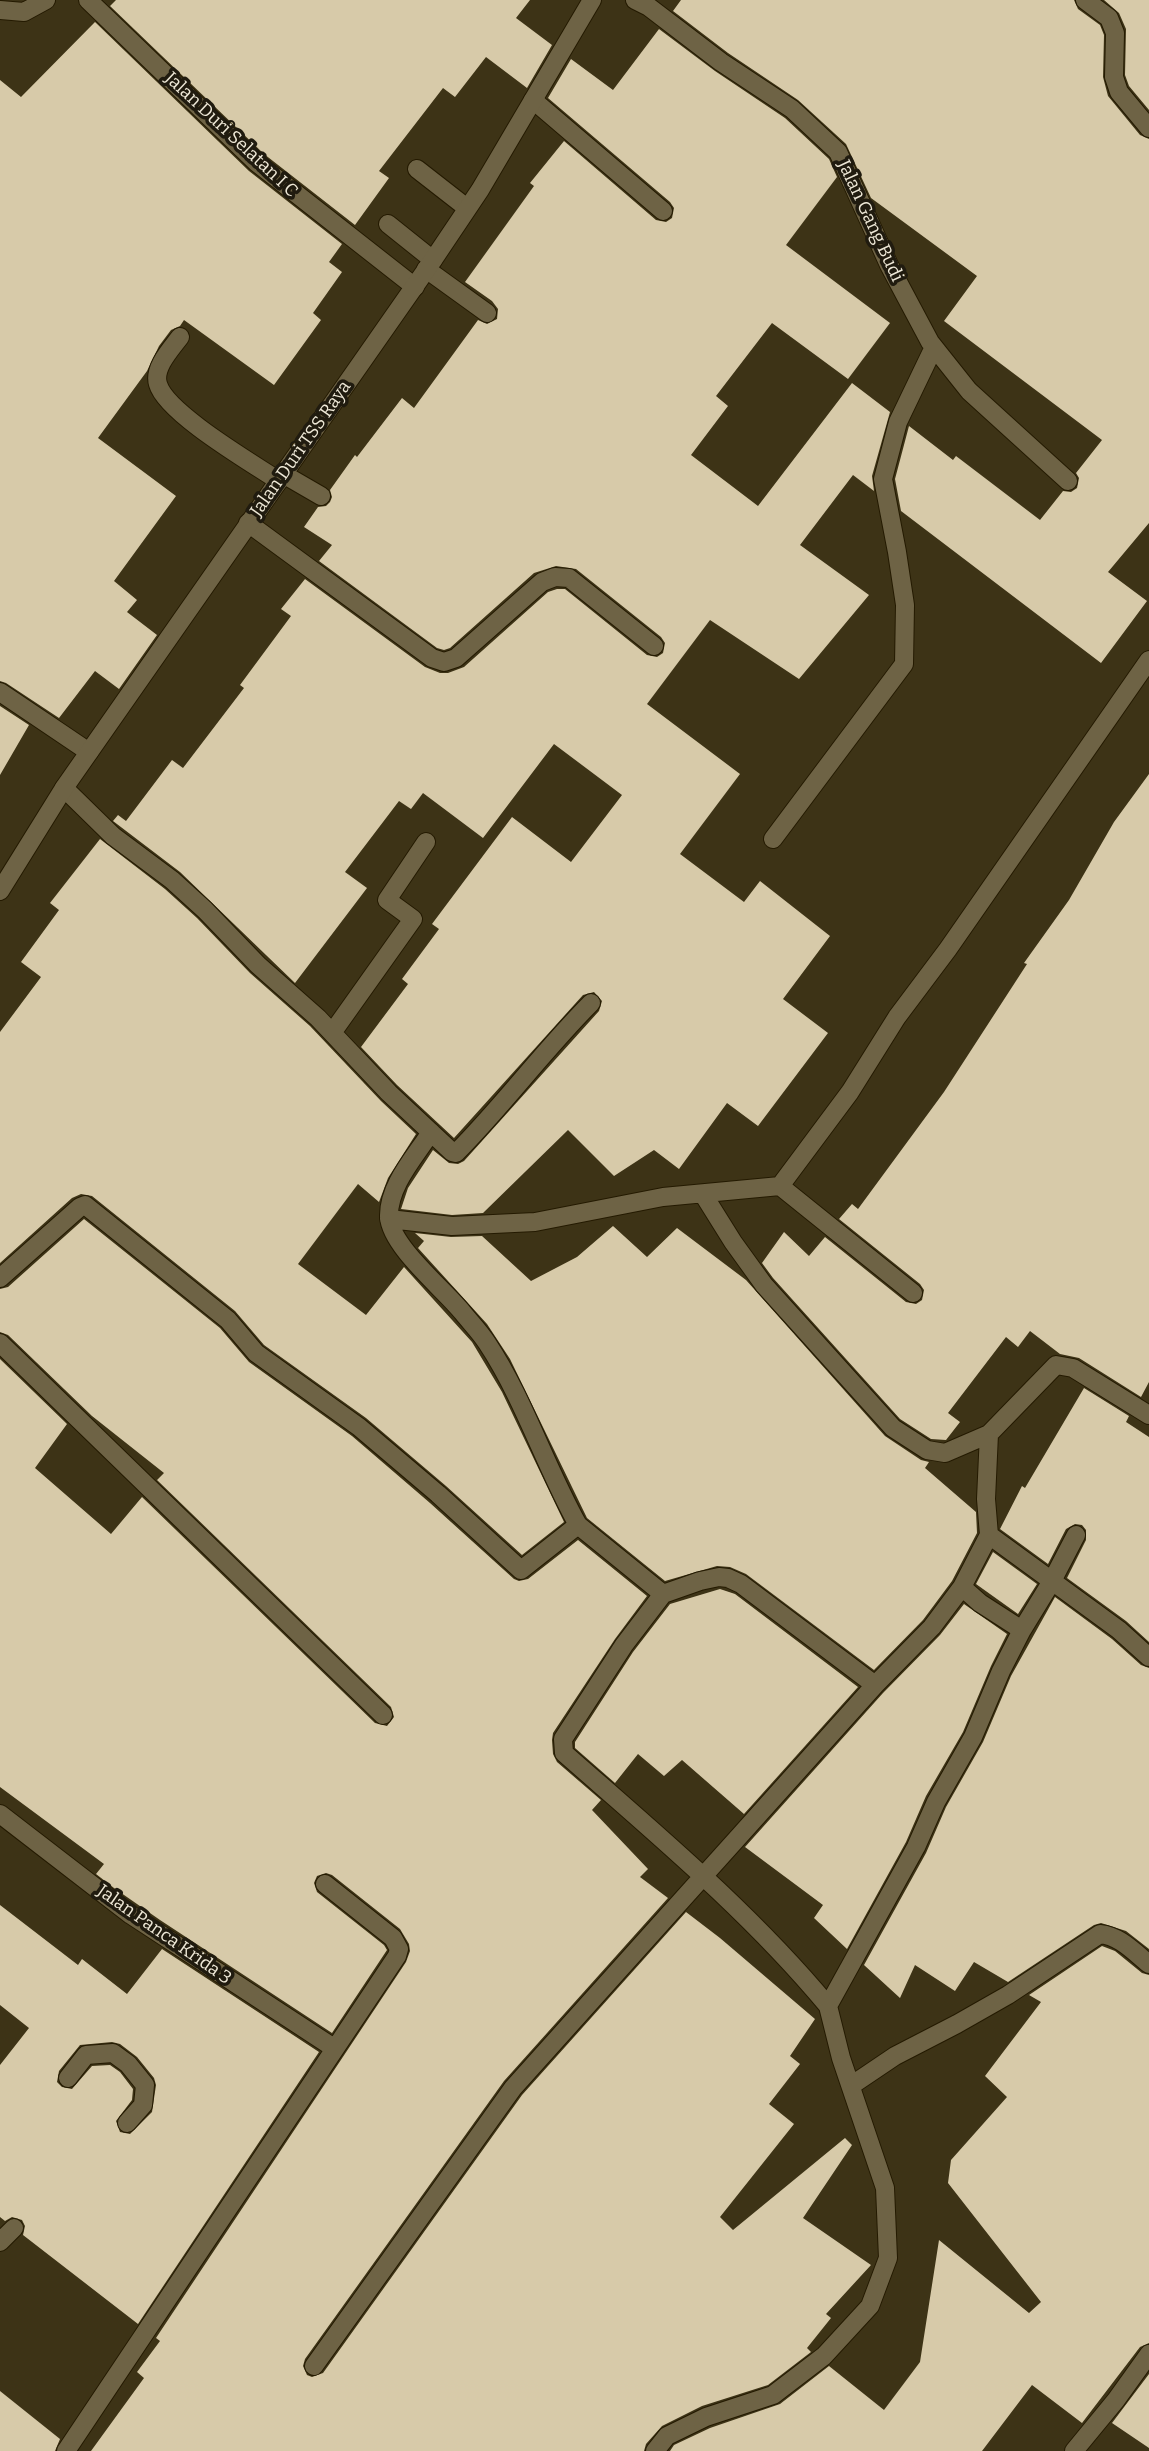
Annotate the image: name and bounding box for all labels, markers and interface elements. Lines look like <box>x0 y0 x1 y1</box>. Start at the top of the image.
street label: Jalan Duri Selatan I C <box>160 68 302 202</box>
street label: Jalan Gang Budi <box>832 157 908 285</box>
street label: Jalan Duri TSS Raya <box>246 377 356 521</box>
street label: Jalan Panca Krida 3 <box>93 1881 235 1989</box>

